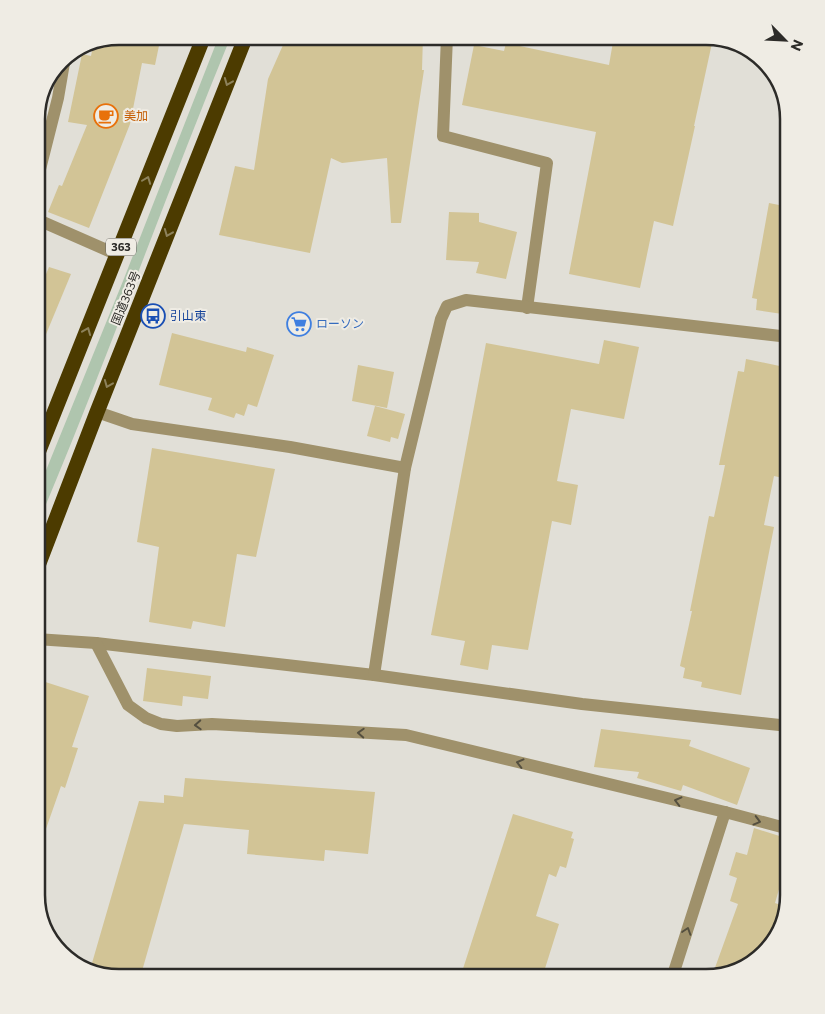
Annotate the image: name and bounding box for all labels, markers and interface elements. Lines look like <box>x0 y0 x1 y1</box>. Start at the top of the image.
north arrow <box>760 15 810 65</box>
text: N <box>787 37 807 54</box>
one-way arrow <box>224 77 234 85</box>
cafe icon: 美加 <box>93 103 119 129</box>
place label: 美加 <box>124 108 148 122</box>
one-way arrow <box>141 177 151 185</box>
one-way arrow <box>164 228 174 237</box>
road number: 363 <box>106 238 136 256</box>
street label: 国道363号 <box>108 269 142 327</box>
bus stop icon: 引山東 <box>140 303 166 329</box>
place label: 引山東 <box>170 308 206 322</box>
supermarket icon: ローソン <box>286 311 312 337</box>
place label: ローソン <box>316 316 364 330</box>
one-way arrow <box>82 328 92 336</box>
one-way arrow <box>104 379 115 388</box>
one-way arrow <box>194 719 202 730</box>
one-way arrow <box>356 727 364 738</box>
one-way arrow <box>515 758 524 769</box>
one-way arrow <box>673 796 682 807</box>
one-way arrow <box>753 815 761 826</box>
one-way arrow <box>681 928 691 936</box>

